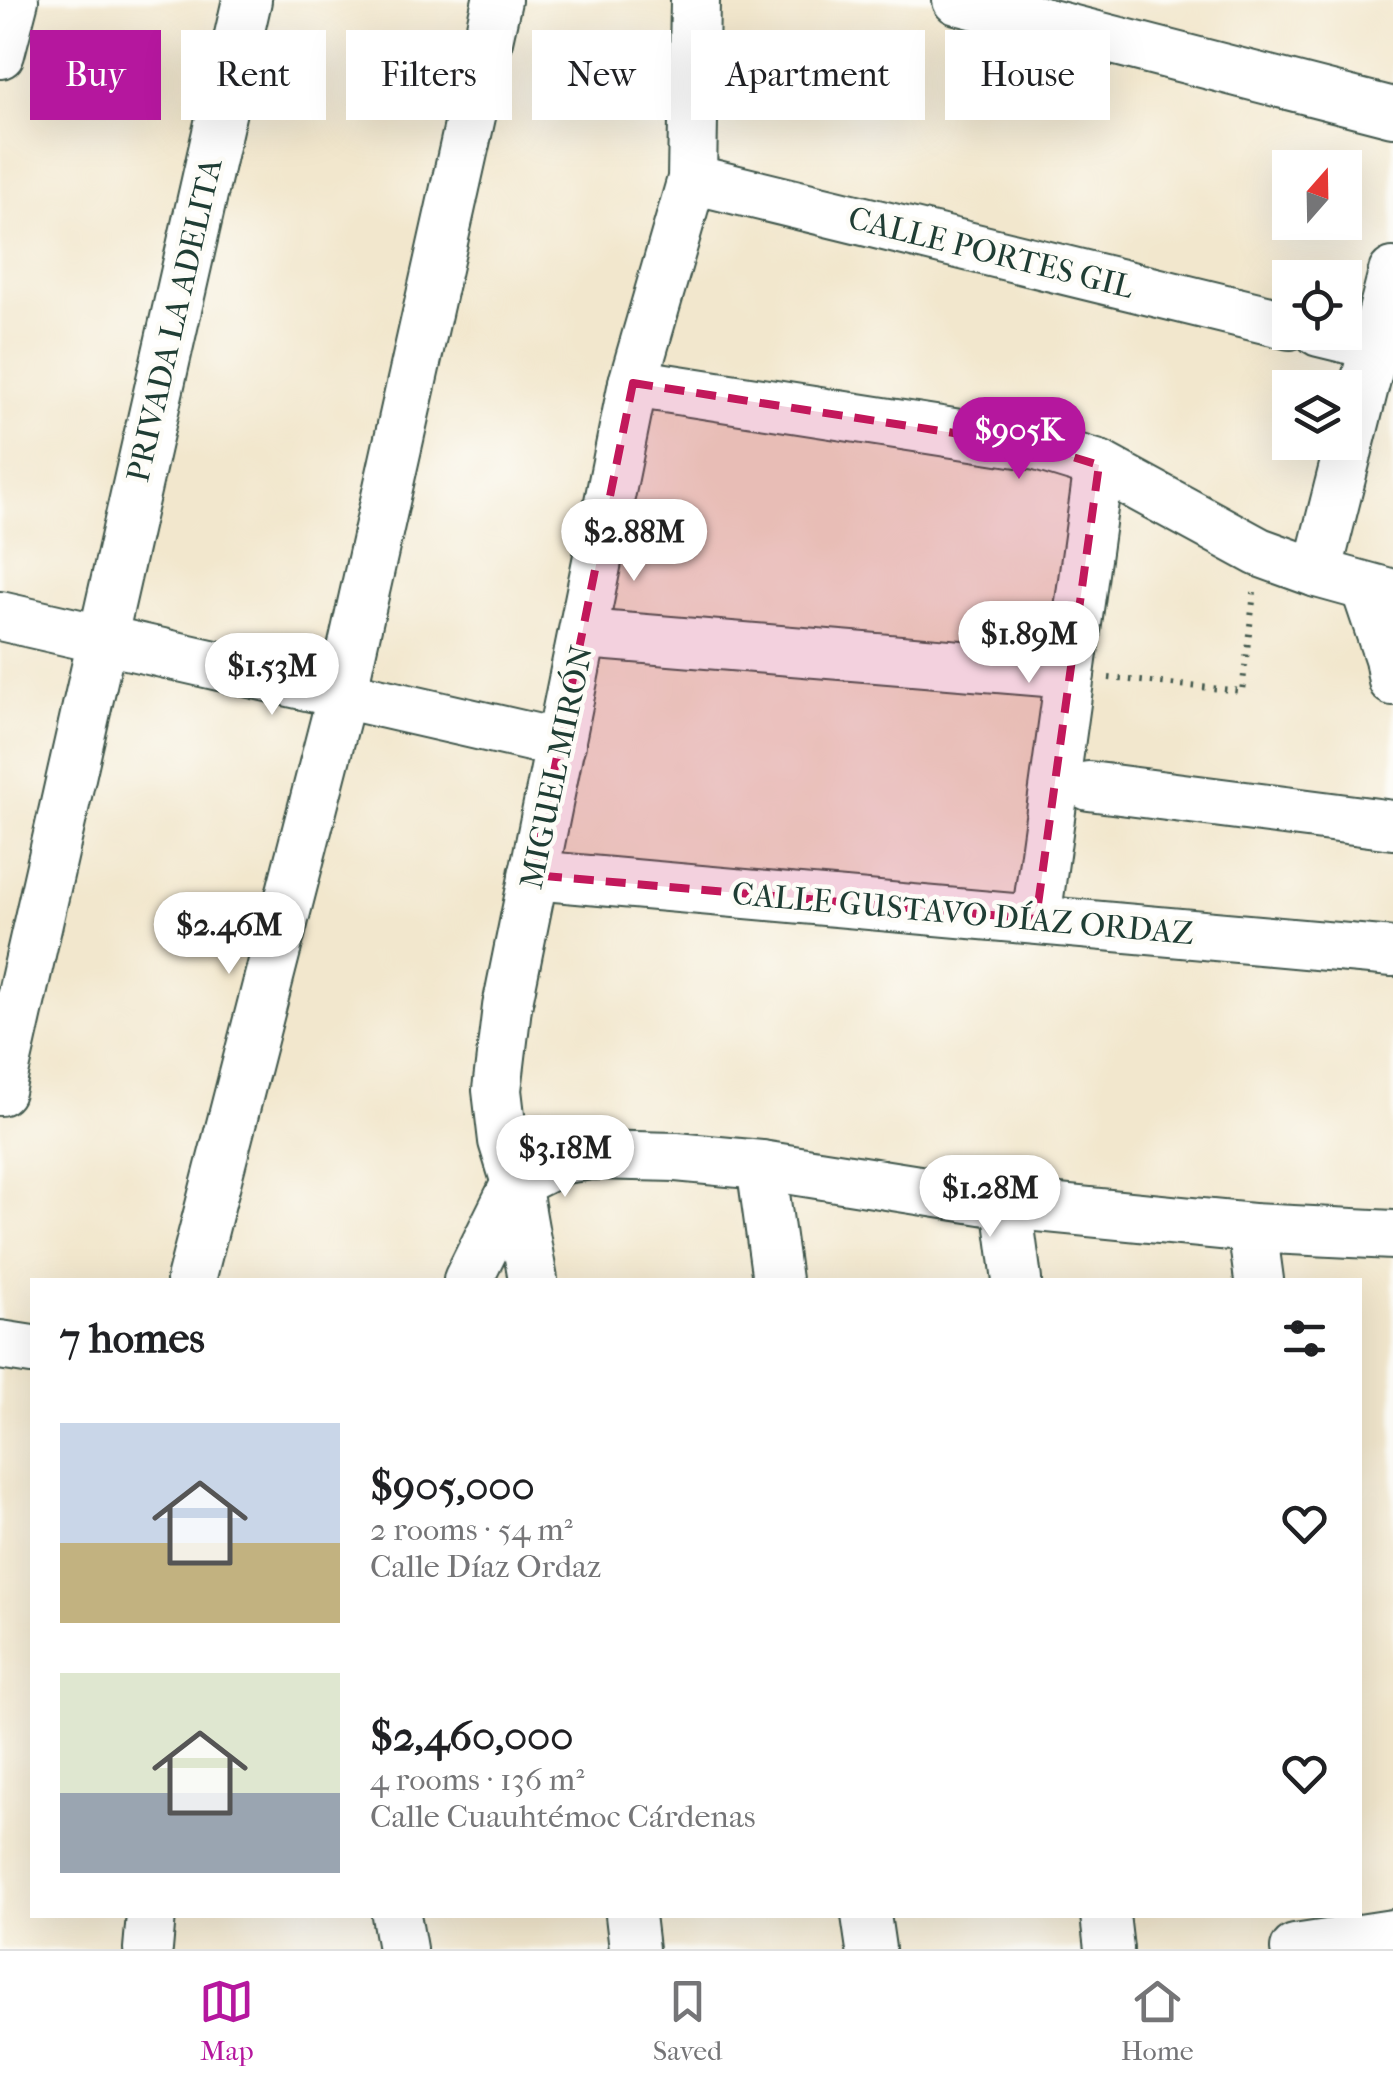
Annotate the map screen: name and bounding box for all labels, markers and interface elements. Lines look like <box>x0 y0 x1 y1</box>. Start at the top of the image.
chip: Buy <box>30 30 161 120</box>
chip: Rent <box>181 30 326 120</box>
chip: Filters <box>346 30 512 120</box>
chip: New <box>532 30 671 120</box>
chip: Apartment <box>691 30 925 120</box>
chip: House <box>945 30 1110 120</box>
north arrow <box>1272 150 1362 240</box>
map controls <box>1272 150 1362 460</box>
street label: PRIVADA LA ADELITA <box>119 154 230 486</box>
street label: CALLE PORTES GIL <box>844 199 1138 306</box>
button: locate <box>1272 260 1362 350</box>
button: layers <box>1272 370 1362 460</box>
pin: $905K <box>949 397 1089 482</box>
text: $905K <box>974 411 1064 448</box>
pin: $2.88M <box>553 499 715 584</box>
text: $2.88M <box>583 513 685 550</box>
pin: $1.89M <box>948 601 1110 686</box>
text: $1.89M <box>980 615 1078 652</box>
pin: $1.53M <box>191 633 353 718</box>
street label: MIGUEL MIRÓN <box>513 642 600 892</box>
text: $1.53M <box>227 647 317 684</box>
street label: CALLE GUSTAVO DÍAZ ORDAZ <box>731 875 1195 952</box>
pin: $2.46M <box>148 892 310 977</box>
text: $2.46M <box>176 906 282 943</box>
pin: $3.18M <box>484 1115 646 1200</box>
text: $3.18M <box>518 1129 612 1166</box>
pin: $1.28M <box>909 1155 1071 1240</box>
text: $1.28M <box>942 1169 1039 1206</box>
icon: filters <box>1277 1311 1332 1366</box>
text: 7 homes <box>60 1314 205 1363</box>
text: $905,000 <box>370 1462 535 1511</box>
icon: home <box>140 1463 260 1583</box>
icon: heart <box>1277 1496 1332 1551</box>
text: 2 rooms · 54 m² <box>370 1511 573 1548</box>
text: Calle Díaz Ordaz <box>370 1548 601 1585</box>
text: $2,460,000 <box>370 1712 573 1761</box>
icon: home <box>140 1713 260 1833</box>
icon: heart <box>1277 1746 1332 1801</box>
text: 4 rooms · 136 m² <box>370 1761 584 1798</box>
text: Calle Cuauhtémoc Cárdenas <box>370 1798 756 1835</box>
tab: Map <box>199 1974 254 2067</box>
tab: Saved <box>653 1974 722 2067</box>
tab: Home <box>1121 1974 1194 2067</box>

